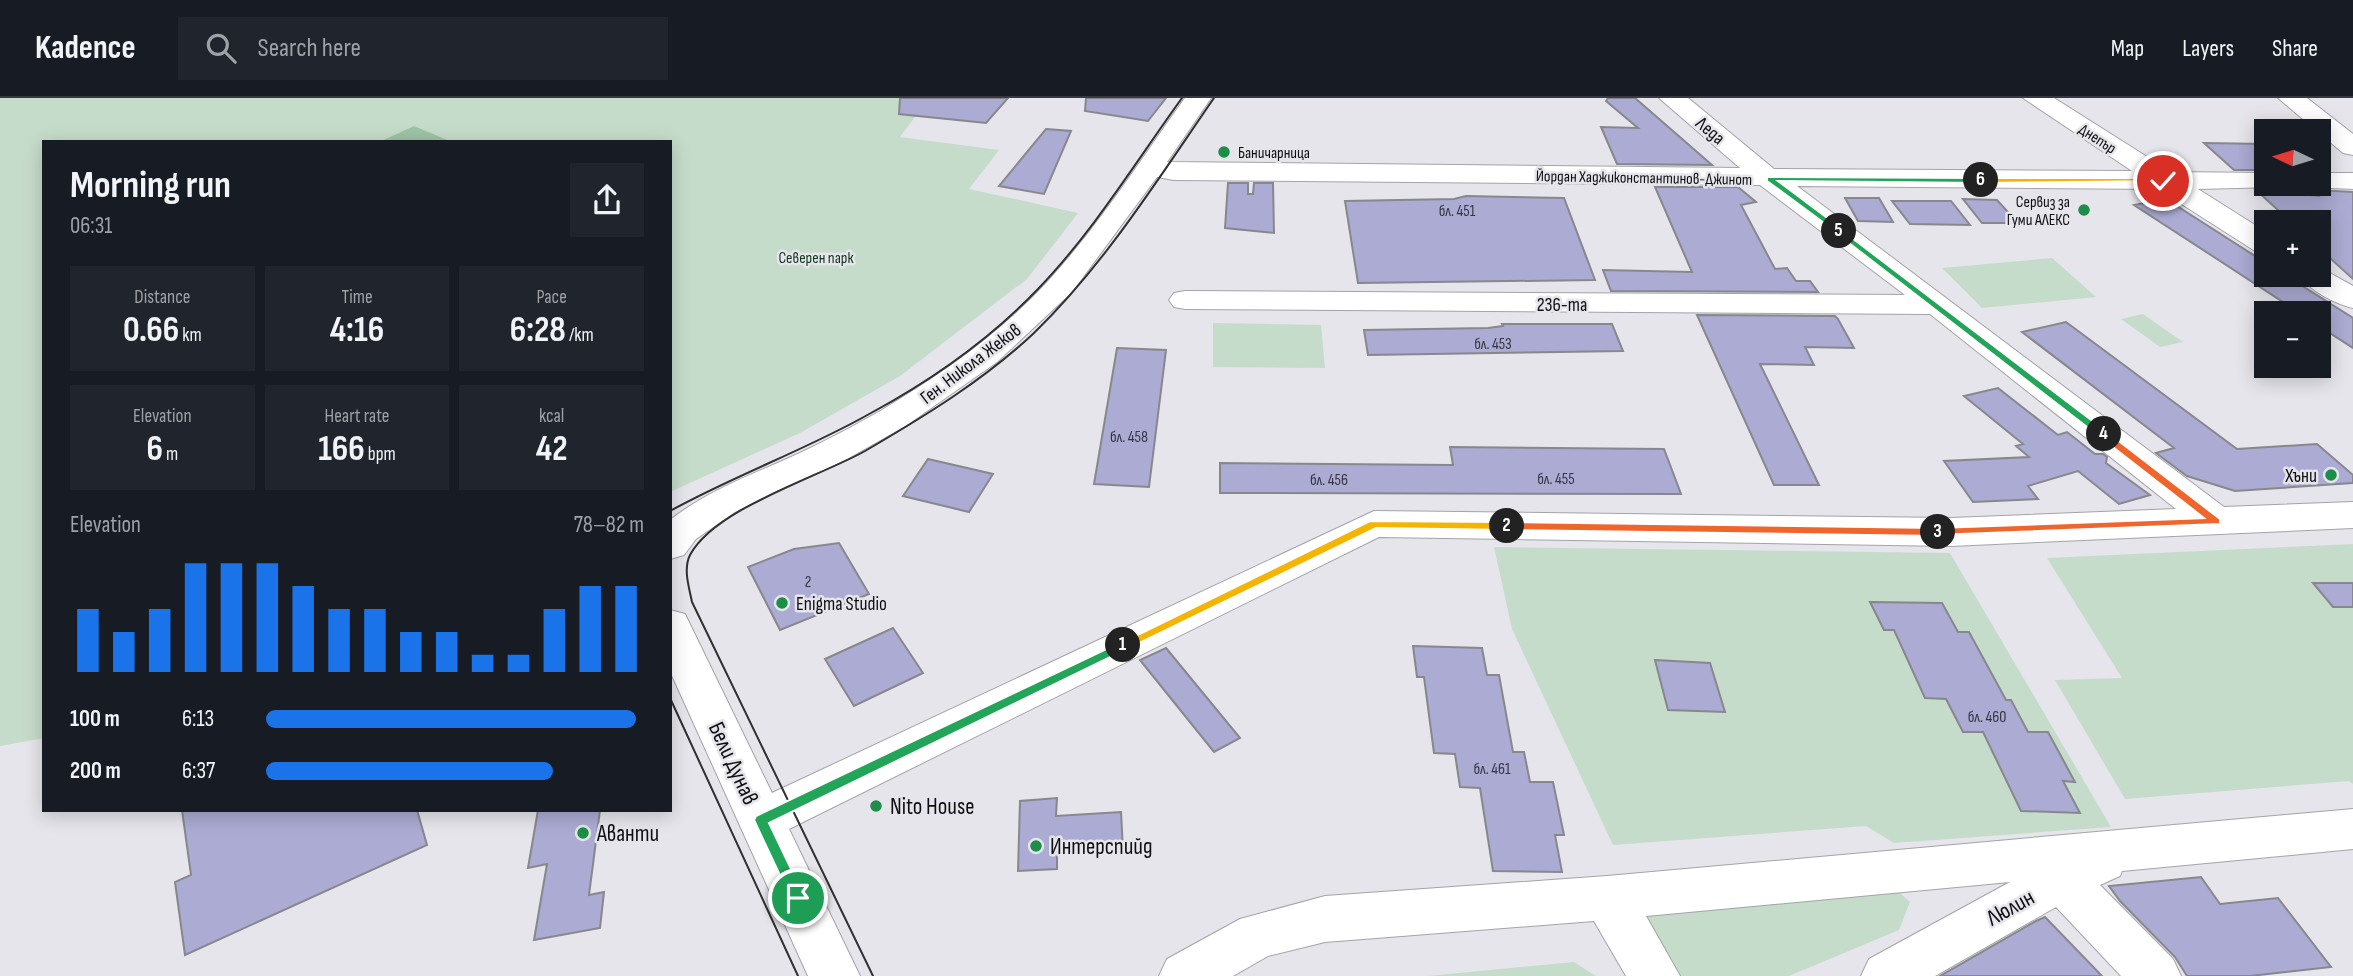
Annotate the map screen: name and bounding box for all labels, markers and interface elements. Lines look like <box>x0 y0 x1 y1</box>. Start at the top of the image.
search box <box>178 17 668 80</box>
text: Kadence <box>35 28 136 68</box>
icon: search <box>202 29 240 67</box>
text: Search here <box>258 33 361 64</box>
text: Map <box>2111 34 2144 63</box>
text: Layers <box>2182 34 2234 63</box>
text: Share <box>2272 34 2318 63</box>
street label: Леда <box>1690 112 1729 150</box>
north arrow <box>2254 119 2331 196</box>
map controls <box>2254 119 2331 378</box>
street label: Днепър <box>2075 120 2120 158</box>
marker: Баничарница <box>1216 144 1232 160</box>
place label: Баничарница <box>1238 144 1310 163</box>
pin <box>2133 151 2193 211</box>
pin: 6 <box>1964 162 1998 198</box>
icon: check <box>2144 162 2182 200</box>
text: Morning run <box>70 163 231 208</box>
button: share <box>570 163 644 237</box>
street label: Йордан Хаджиконстантинов-Джинот <box>1536 167 1752 190</box>
text: 6 <box>1976 168 1985 191</box>
place label: Сервиз за Гуми АЛЕКС <box>2007 193 2070 230</box>
house number: бл. 451 <box>1439 202 1476 221</box>
marker: Сервиз за Гуми АЛЕКС <box>2076 202 2092 218</box>
button: + <box>2254 210 2331 287</box>
text: 06:31 <box>70 212 112 240</box>
pin: 5 <box>1822 214 1856 248</box>
text: 5 <box>1834 219 1843 242</box>
park label: Северен парк <box>778 249 855 268</box>
text: Distance <box>134 286 190 309</box>
text: Time <box>341 286 373 309</box>
text: Pace <box>537 286 567 309</box>
street label: 236-та <box>1537 294 1587 317</box>
button: − <box>2254 301 2331 378</box>
text: 0.66 <box>123 309 179 352</box>
text: 4:16 <box>330 309 384 352</box>
text: 6:28 <box>510 309 566 352</box>
street label: Ген. Никола Жеков <box>916 319 1026 410</box>
text: km <box>179 324 202 347</box>
text: /km <box>566 324 594 347</box>
house number: бл. 453 <box>1474 335 1512 354</box>
text: Elevation <box>133 405 192 428</box>
text: Heart rate <box>325 405 389 428</box>
text: kcal <box>539 405 564 428</box>
pin: 4 <box>2086 416 2122 452</box>
text: 4 <box>2099 422 2108 445</box>
text: 6 <box>146 428 163 471</box>
text: 166 <box>318 428 365 471</box>
text: 42 <box>536 428 568 471</box>
house number: бл. 458 <box>1110 428 1148 447</box>
text: m <box>163 443 178 466</box>
text: bpm <box>365 443 396 466</box>
place label: Хъни <box>2284 465 2317 488</box>
marker: Хъни <box>2323 467 2339 483</box>
house number: бл. 455 <box>1537 470 1575 489</box>
house number: бл. 456 <box>1310 471 1348 490</box>
pin: 2 <box>1490 508 1524 544</box>
text: Elevation <box>70 511 141 539</box>
text: 78–82 m <box>574 511 644 539</box>
text: 2 <box>1502 514 1511 537</box>
pin: 3 <box>1920 514 1955 550</box>
text: 3 <box>1933 520 1942 543</box>
house number: 2 <box>805 573 811 592</box>
place label: Enigma Studio <box>796 593 887 616</box>
marker: Enigma Studio <box>774 595 790 611</box>
pin: 1 <box>1106 628 1140 662</box>
text: 1 <box>1119 633 1126 656</box>
text: 100 m <box>70 705 120 733</box>
text: 6:13 <box>182 705 214 733</box>
house number: бл. 460 <box>1968 708 2006 727</box>
street label: Бели Дунав <box>702 718 764 809</box>
text: 200 m <box>70 757 121 785</box>
text: 6:37 <box>182 757 215 785</box>
house number: бл. 461 <box>1473 760 1511 779</box>
place label: Nito House <box>890 793 974 821</box>
marker: Nito House <box>868 798 884 814</box>
place label: Аванти <box>596 820 659 848</box>
marker: Аванти <box>575 825 591 841</box>
place label: Интерспийд <box>1050 833 1152 861</box>
marker: Интерспийд <box>1028 838 1044 854</box>
pin <box>768 868 828 928</box>
icon: arrive <box>779 879 817 917</box>
street label: Люлин <box>1981 883 2039 933</box>

